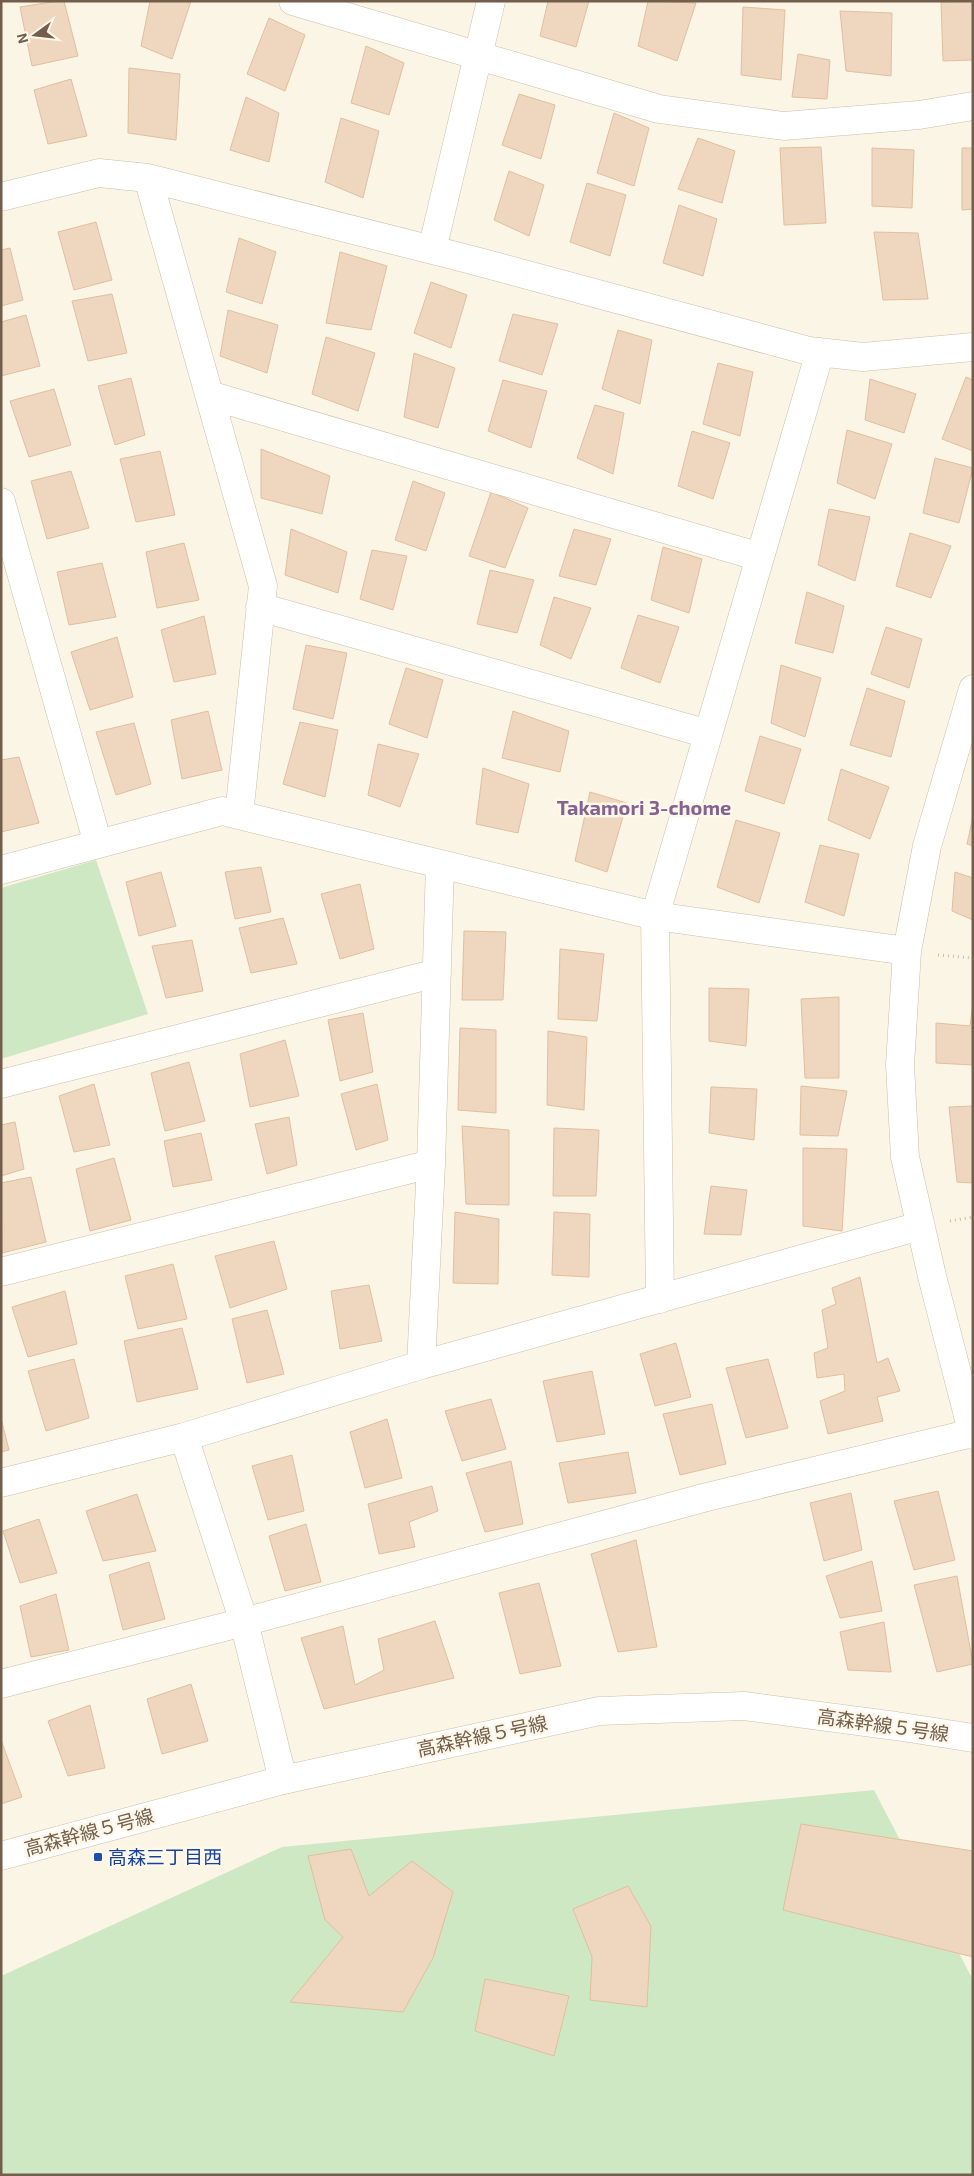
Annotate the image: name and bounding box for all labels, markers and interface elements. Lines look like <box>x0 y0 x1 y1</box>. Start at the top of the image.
north arrow <box>10 10 60 60</box>
text: N <box>12 31 31 46</box>
district label: Takamori 3-chome <box>557 795 731 819</box>
street label: 高森幹線５号線 <box>816 1704 951 1745</box>
street label: 高森幹線５号線 <box>414 1710 549 1761</box>
street label: 高森幹線５号線 <box>22 1803 156 1860</box>
place label: 高森三丁目西 <box>108 1845 222 1868</box>
marker: 高森三丁目西 <box>92 1851 104 1863</box>

